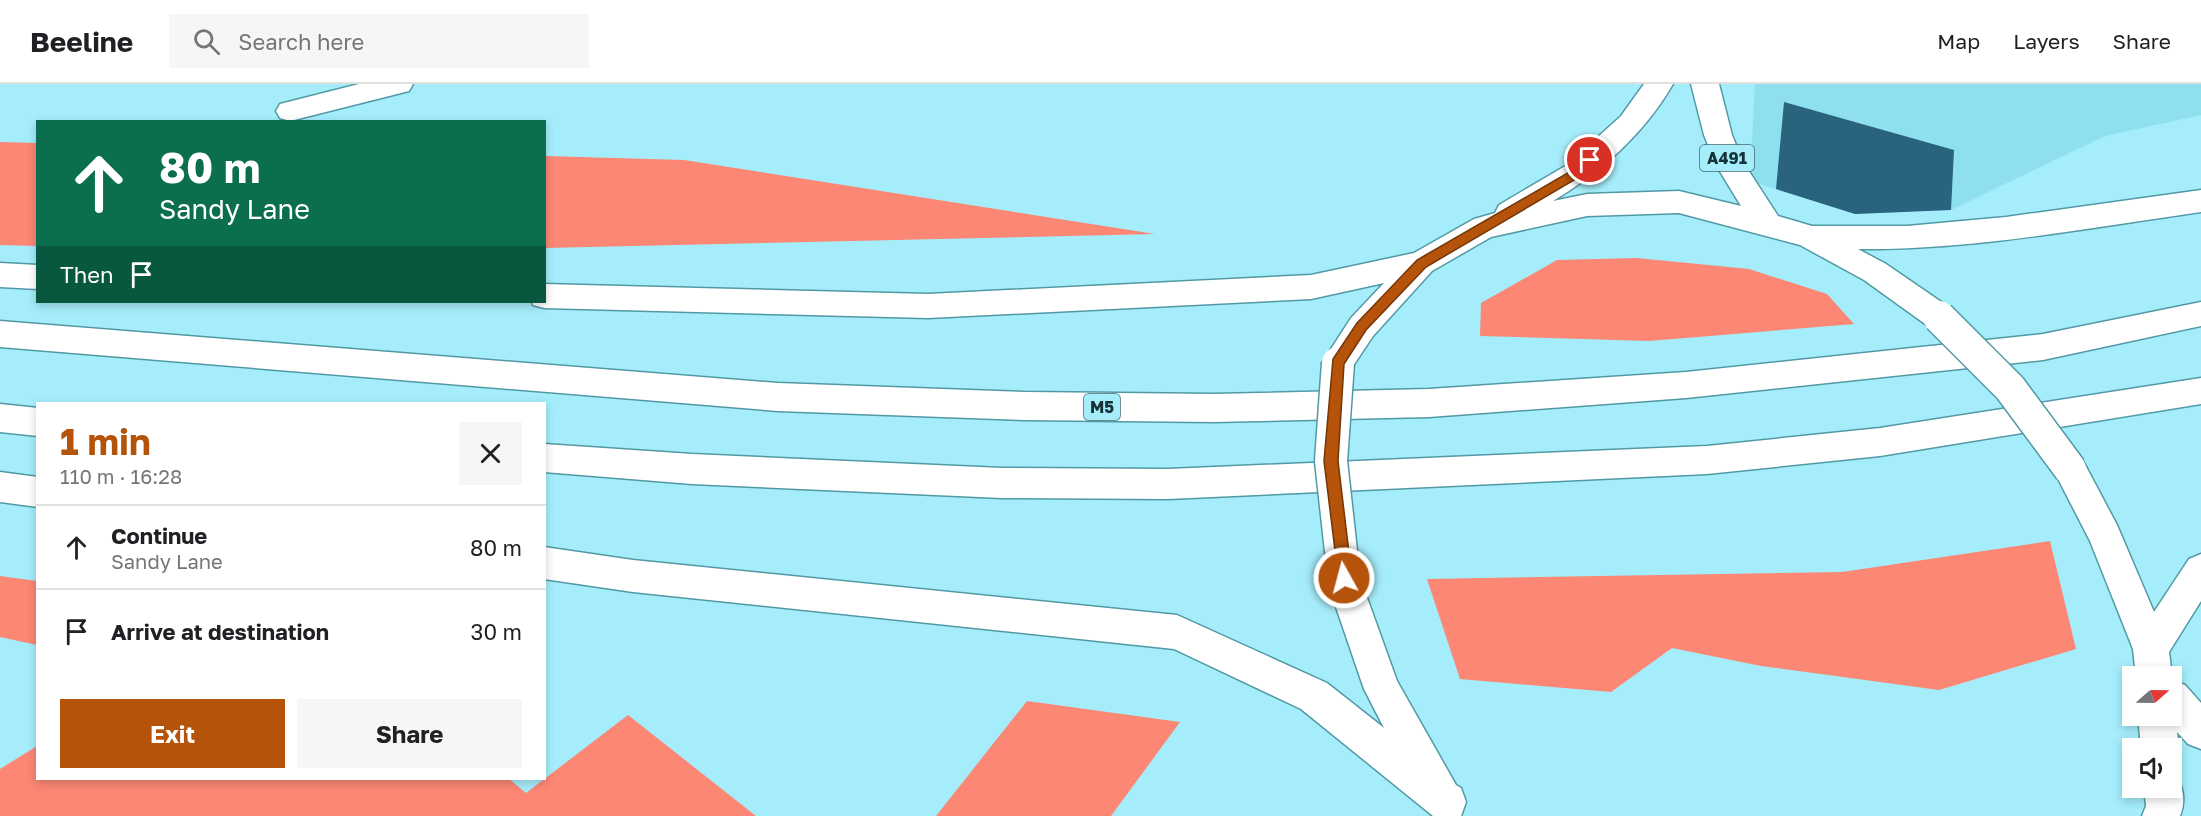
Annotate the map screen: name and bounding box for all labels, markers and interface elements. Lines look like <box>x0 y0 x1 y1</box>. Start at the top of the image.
search box <box>169 14 589 68</box>
text: Beeline <box>30 25 133 58</box>
icon: search <box>190 25 223 58</box>
text: Search here <box>238 28 364 55</box>
text: Map <box>1937 28 1980 54</box>
text: Layers <box>2013 28 2080 54</box>
text: Share <box>2113 28 2171 54</box>
pin <box>1564 134 1615 185</box>
text: 80 m <box>159 142 260 192</box>
icon: arrive <box>1573 143 1606 176</box>
icon: ahead <box>60 144 138 222</box>
road number: A491 <box>1700 145 1754 171</box>
text: Sandy Lane <box>159 193 310 225</box>
icon: arrive <box>125 258 158 291</box>
text: Then <box>60 261 113 288</box>
road number: M5 <box>1084 394 1120 420</box>
text: 1 min <box>60 420 151 463</box>
button: close <box>459 422 522 485</box>
text: 110 m · 16:28 <box>60 464 182 488</box>
text: Continue <box>111 522 207 549</box>
icon: ahead <box>60 531 93 564</box>
text: 80 m <box>470 534 522 561</box>
position arrow <box>1312 546 1376 610</box>
text: Sandy Lane <box>111 549 223 573</box>
icon: arrive <box>60 615 93 648</box>
text: Arrive at destination <box>111 618 329 645</box>
text: 30 m <box>471 618 522 645</box>
north arrow <box>2122 666 2182 726</box>
map controls <box>2122 666 2182 798</box>
button: Exit <box>60 699 285 768</box>
button: Share <box>297 699 522 768</box>
button: sound <box>2122 738 2182 798</box>

